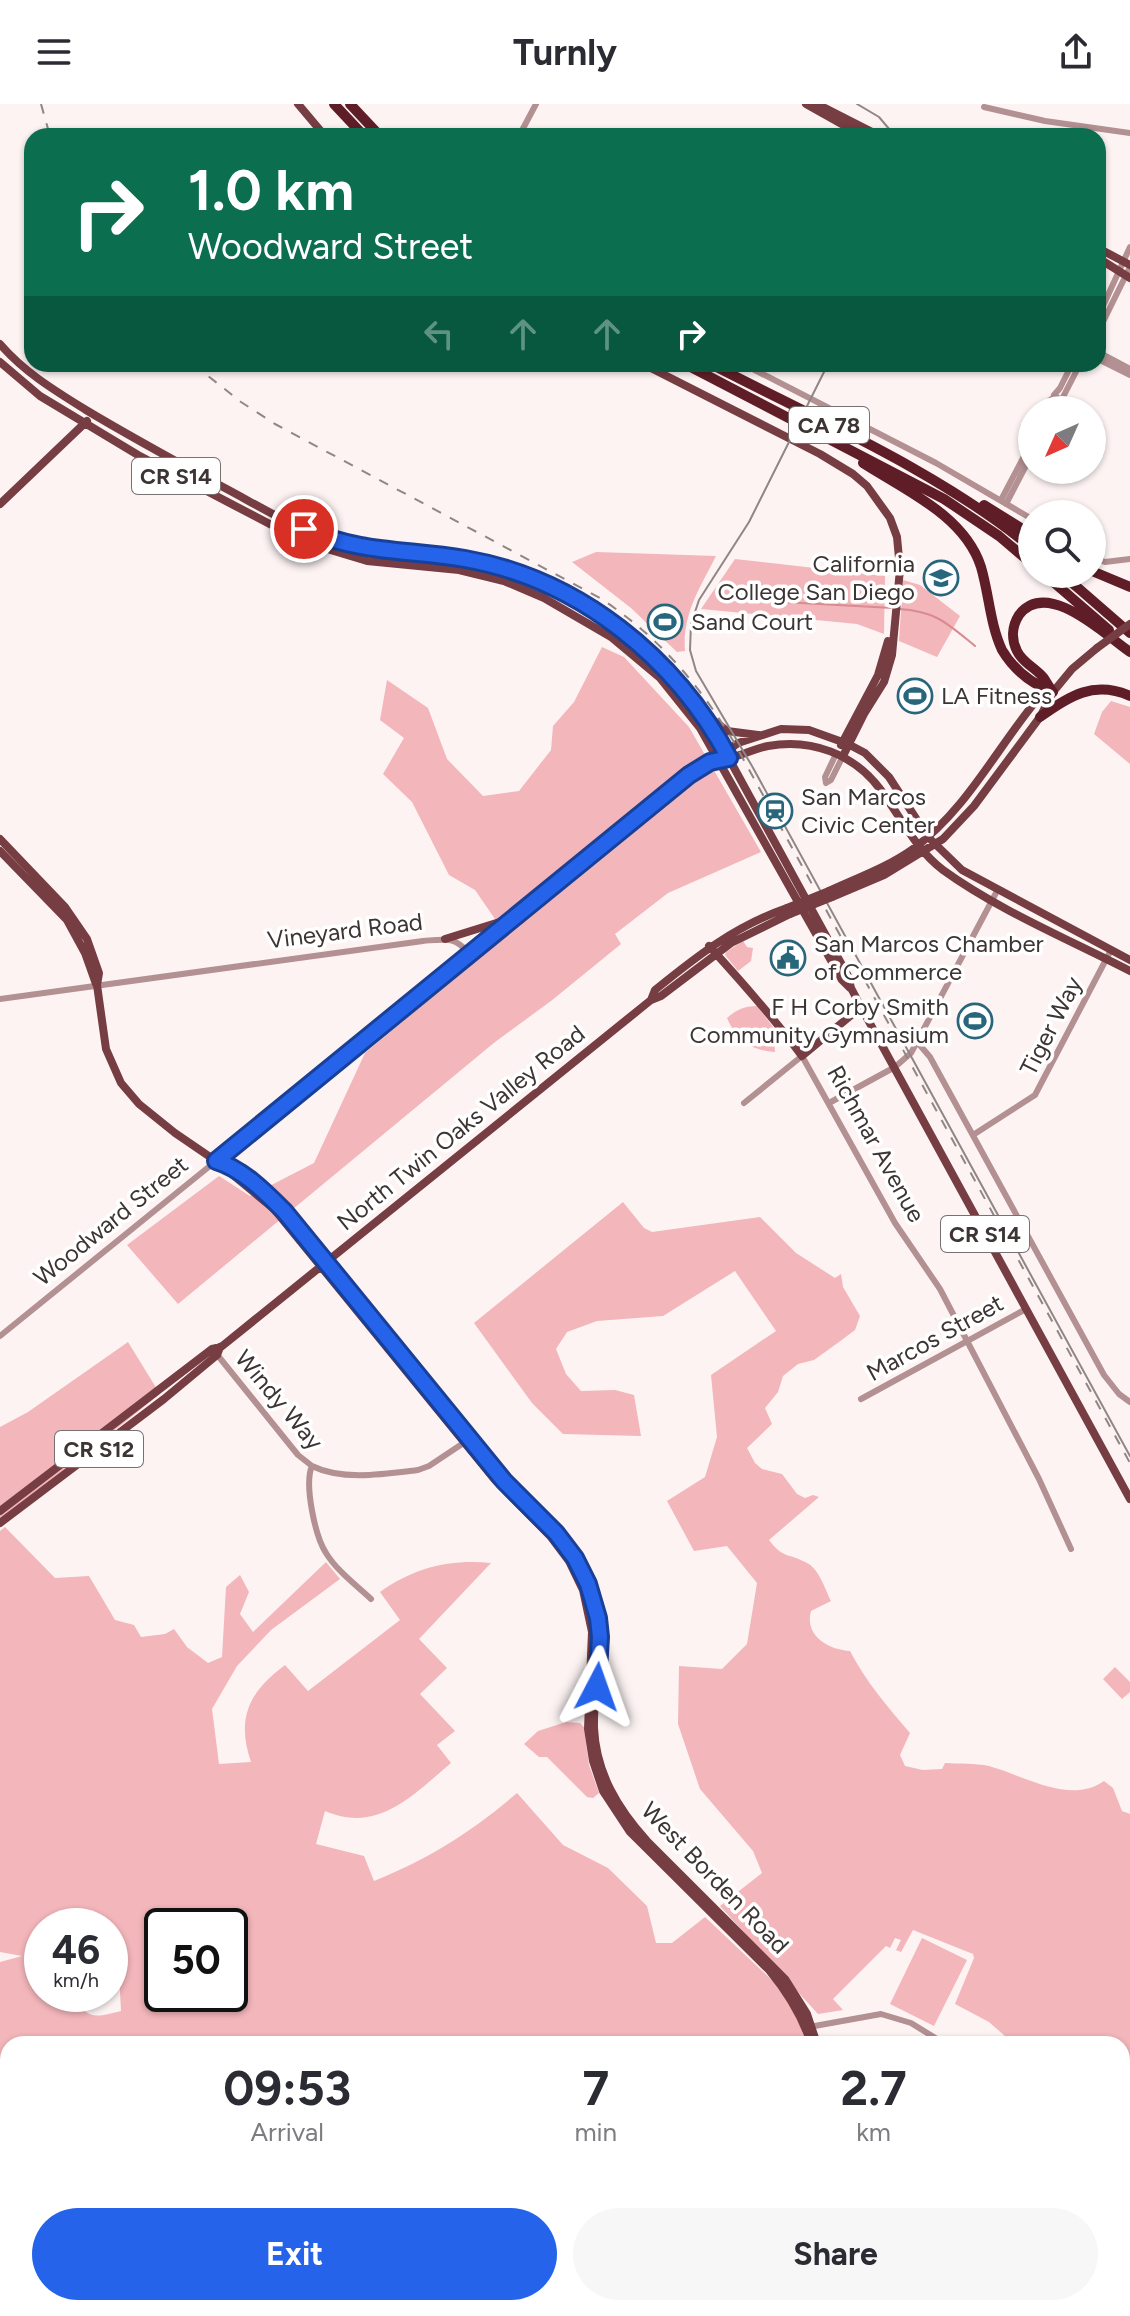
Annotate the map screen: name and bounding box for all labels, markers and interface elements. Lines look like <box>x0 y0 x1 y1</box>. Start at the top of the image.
icon: menu <box>32 30 76 74</box>
icon: share <box>1054 30 1098 74</box>
text: Turnly <box>513 31 617 74</box>
text: 1.0 km <box>188 157 354 224</box>
icon: right <box>56 160 160 264</box>
text: Woodward Street <box>188 225 473 268</box>
icon: left <box>417 312 461 356</box>
icon: ahead <box>501 312 545 356</box>
icon: ahead <box>585 312 629 356</box>
icon: right <box>669 312 713 356</box>
north arrow <box>1018 396 1106 484</box>
map controls <box>1018 396 1106 588</box>
road number: CA 78 <box>789 407 869 443</box>
road number: CR S14 <box>132 458 220 494</box>
pin <box>270 495 338 563</box>
button: search <box>1018 500 1106 588</box>
icon: arrive <box>282 507 326 551</box>
place label: California College San Diego <box>718 549 915 606</box>
school or university icon: California College San Diego <box>922 559 960 597</box>
sports icon: Sand Court <box>646 603 684 641</box>
place label: Sand Court <box>691 607 813 636</box>
sports icon: LA Fitness <box>896 677 934 715</box>
place label: LA Fitness <box>941 681 1052 710</box>
place label: San Marcos Civic Center <box>801 782 935 839</box>
station icon: San Marcos Civic Center <box>756 792 794 830</box>
street label: Vineyard Road <box>266 907 424 954</box>
place label: San Marcos Chamber of Commerce <box>814 929 1044 986</box>
public building icon: San Marcos Chamber of Commerce <box>769 939 807 977</box>
street label: Tiger Way <box>1013 971 1088 1080</box>
place label: F H Corby Smith Community Gymnasium <box>689 992 949 1049</box>
sports icon: F H Corby Smith Community Gymnasium <box>956 1002 994 1040</box>
street label: North Twin Oaks Valley Road <box>331 1019 590 1237</box>
street label: Richmar Avenue <box>821 1060 932 1227</box>
street label: Woodward Street <box>28 1150 194 1292</box>
road number: CR S14 <box>941 1216 1029 1252</box>
street label: Marcos Street <box>861 1288 1008 1387</box>
street label: Windy Way <box>229 1344 330 1456</box>
road number: CR S12 <box>55 1431 143 1467</box>
position arrow <box>555 1645 639 1729</box>
street label: West Borden Road <box>636 1796 795 1960</box>
speed limit sign: 50 <box>144 1908 248 2012</box>
text: 46 <box>52 1926 100 1974</box>
text: km/h <box>53 1968 99 1992</box>
text: 09:53 <box>223 2059 351 2117</box>
text: 7 <box>582 2059 609 2117</box>
text: 2.7 <box>840 2059 907 2117</box>
text: Arrival <box>251 2116 324 2148</box>
text: min <box>574 2116 617 2148</box>
text: km <box>856 2116 891 2148</box>
button: Exit <box>32 2208 557 2300</box>
button: Share <box>573 2208 1098 2300</box>

